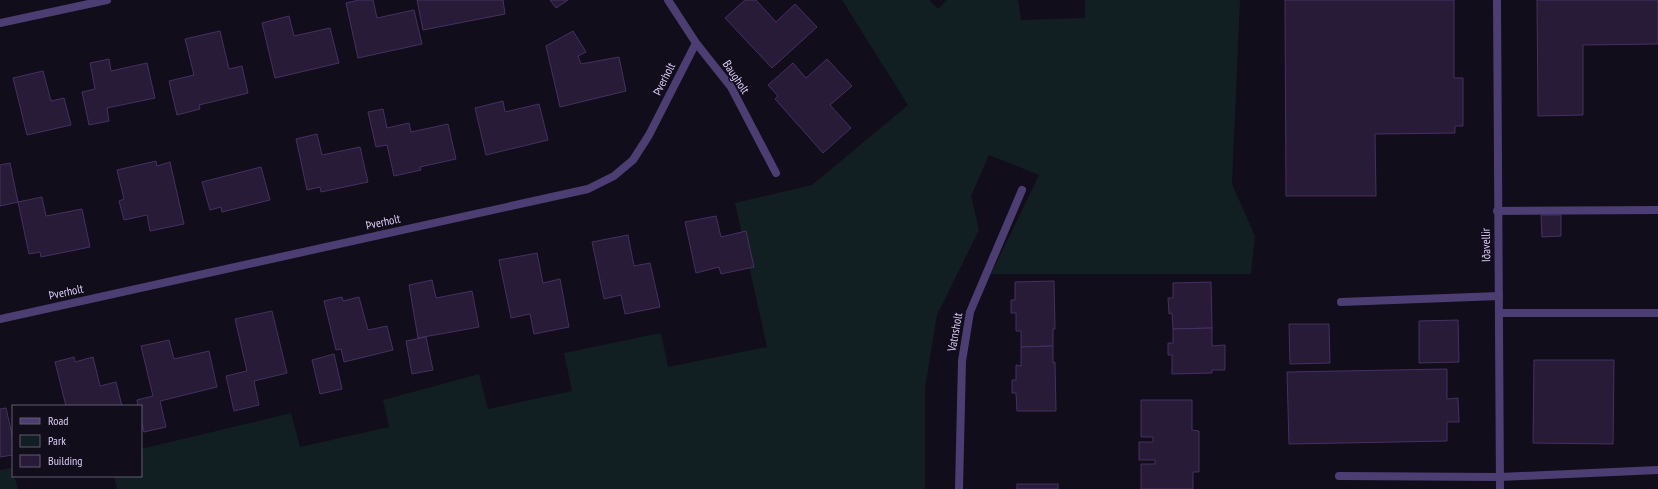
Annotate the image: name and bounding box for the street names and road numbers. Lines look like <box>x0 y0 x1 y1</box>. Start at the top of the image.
street label: Baugholt <box>720 57 753 97</box>
street label: Þverholt <box>649 59 678 98</box>
street label: Þverholt <box>364 210 402 232</box>
street label: Iðavellir <box>1478 227 1493 262</box>
street label: Þverholt <box>47 280 85 302</box>
street label: Vatnsholt <box>944 311 965 353</box>

